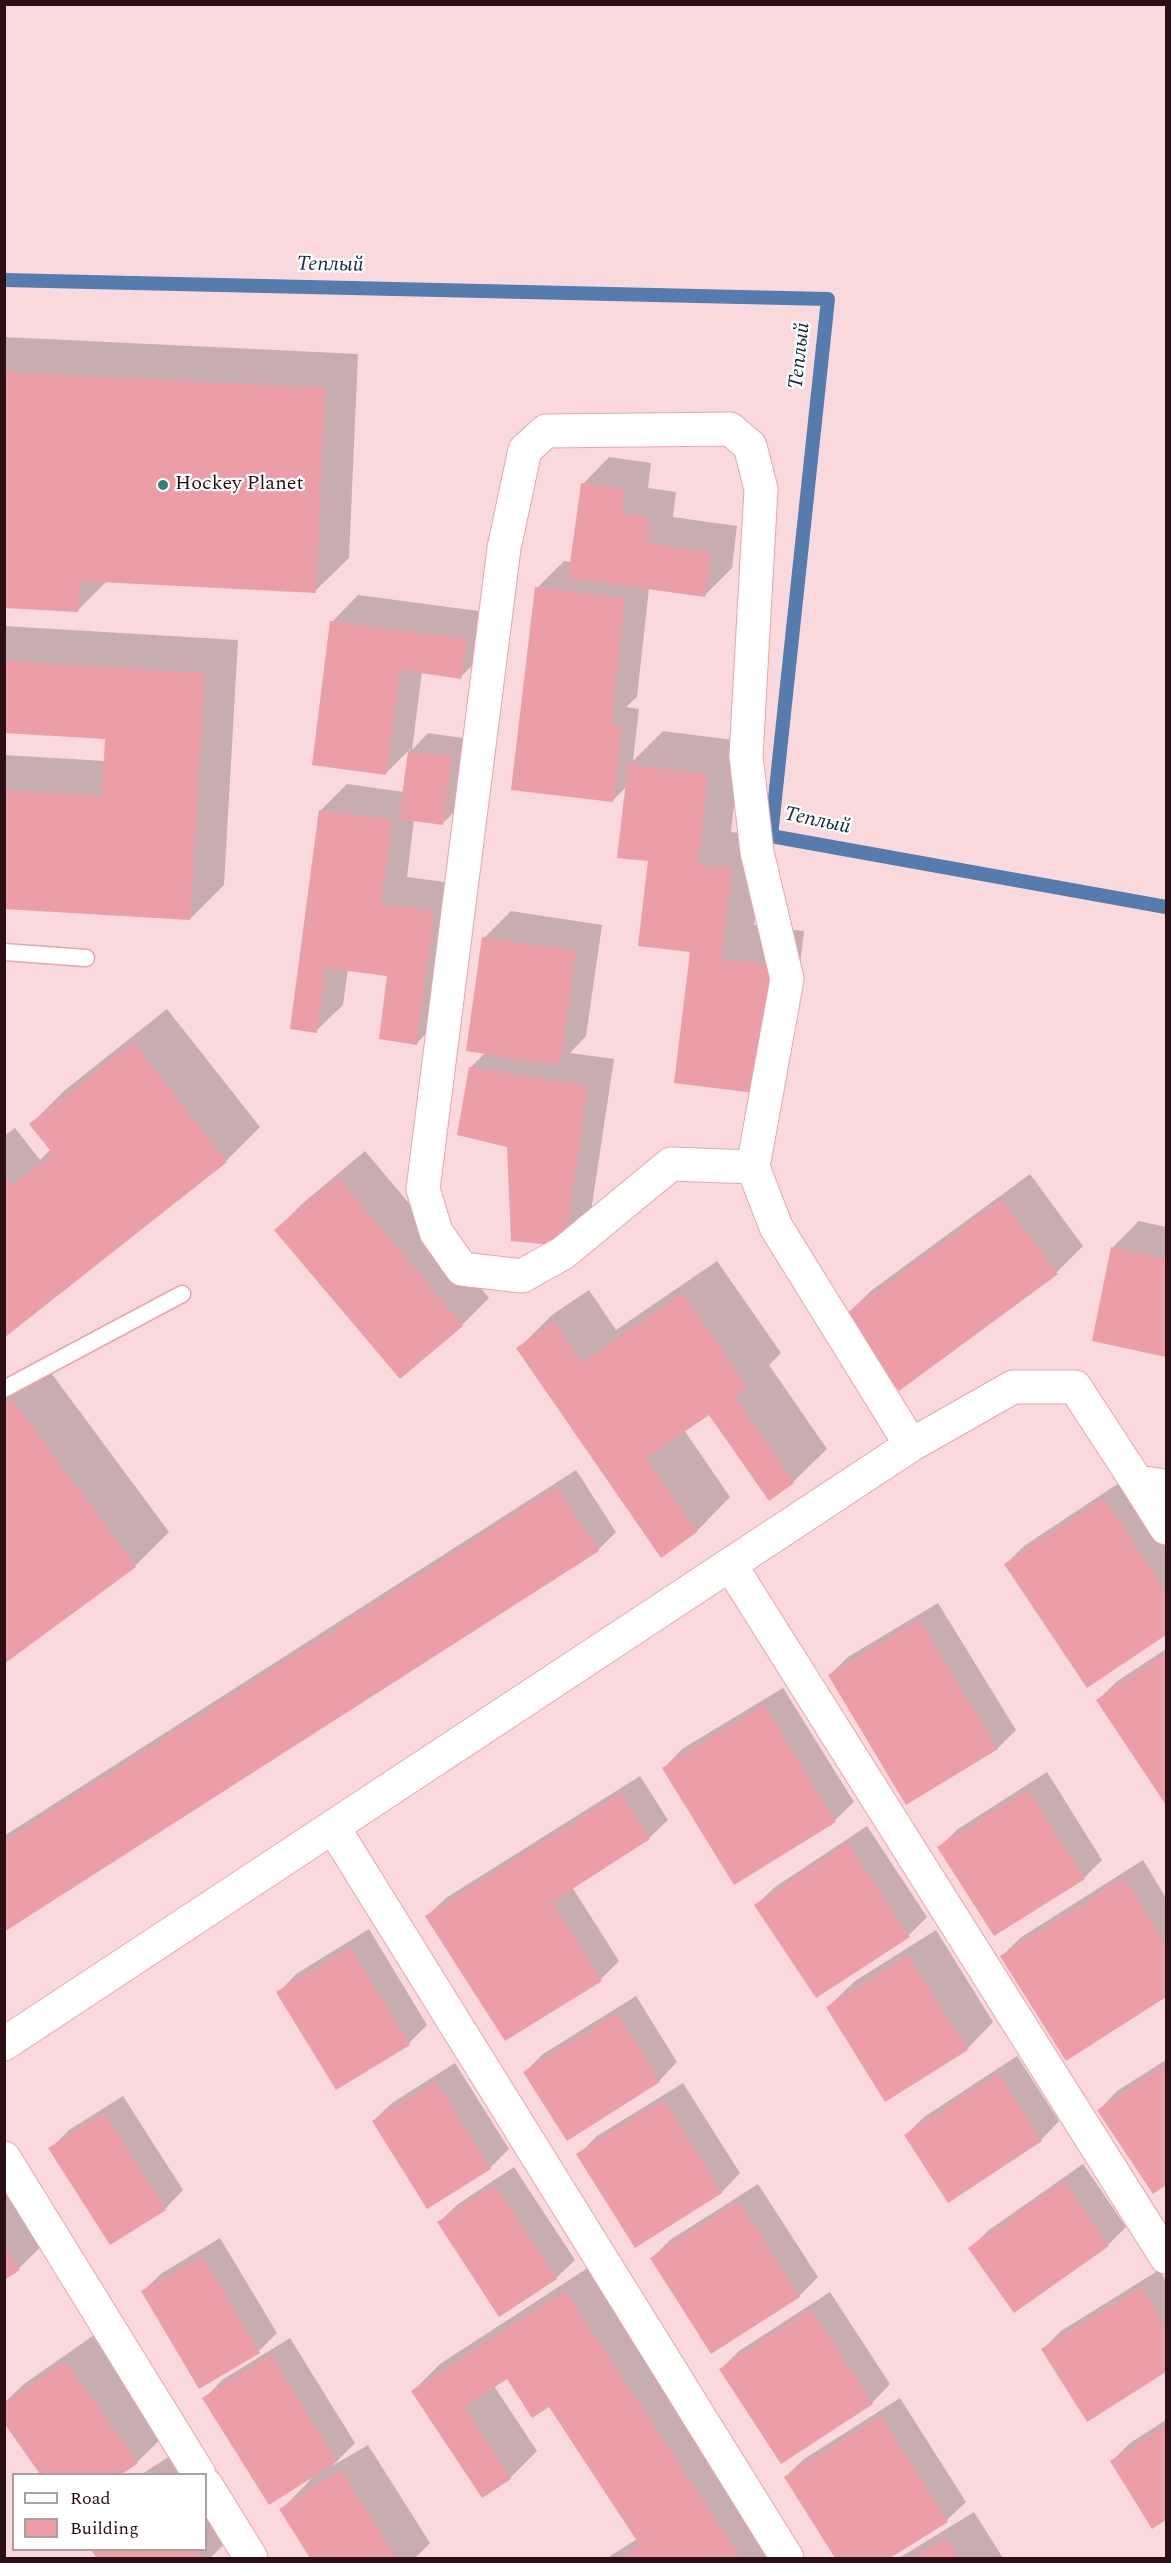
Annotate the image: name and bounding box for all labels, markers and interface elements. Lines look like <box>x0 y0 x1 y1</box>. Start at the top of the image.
water label: Теплый <box>296 253 364 279</box>
water label: Теплый <box>785 321 817 391</box>
place label: Hockey Planet <box>175 473 304 497</box>
marker: Hockey Planet <box>156 478 170 492</box>
water label: Теплый <box>782 803 852 841</box>
legend <box>12 2473 207 2551</box>
text: Road <box>70 2485 111 2512</box>
text: Building <box>70 2515 139 2542</box>

